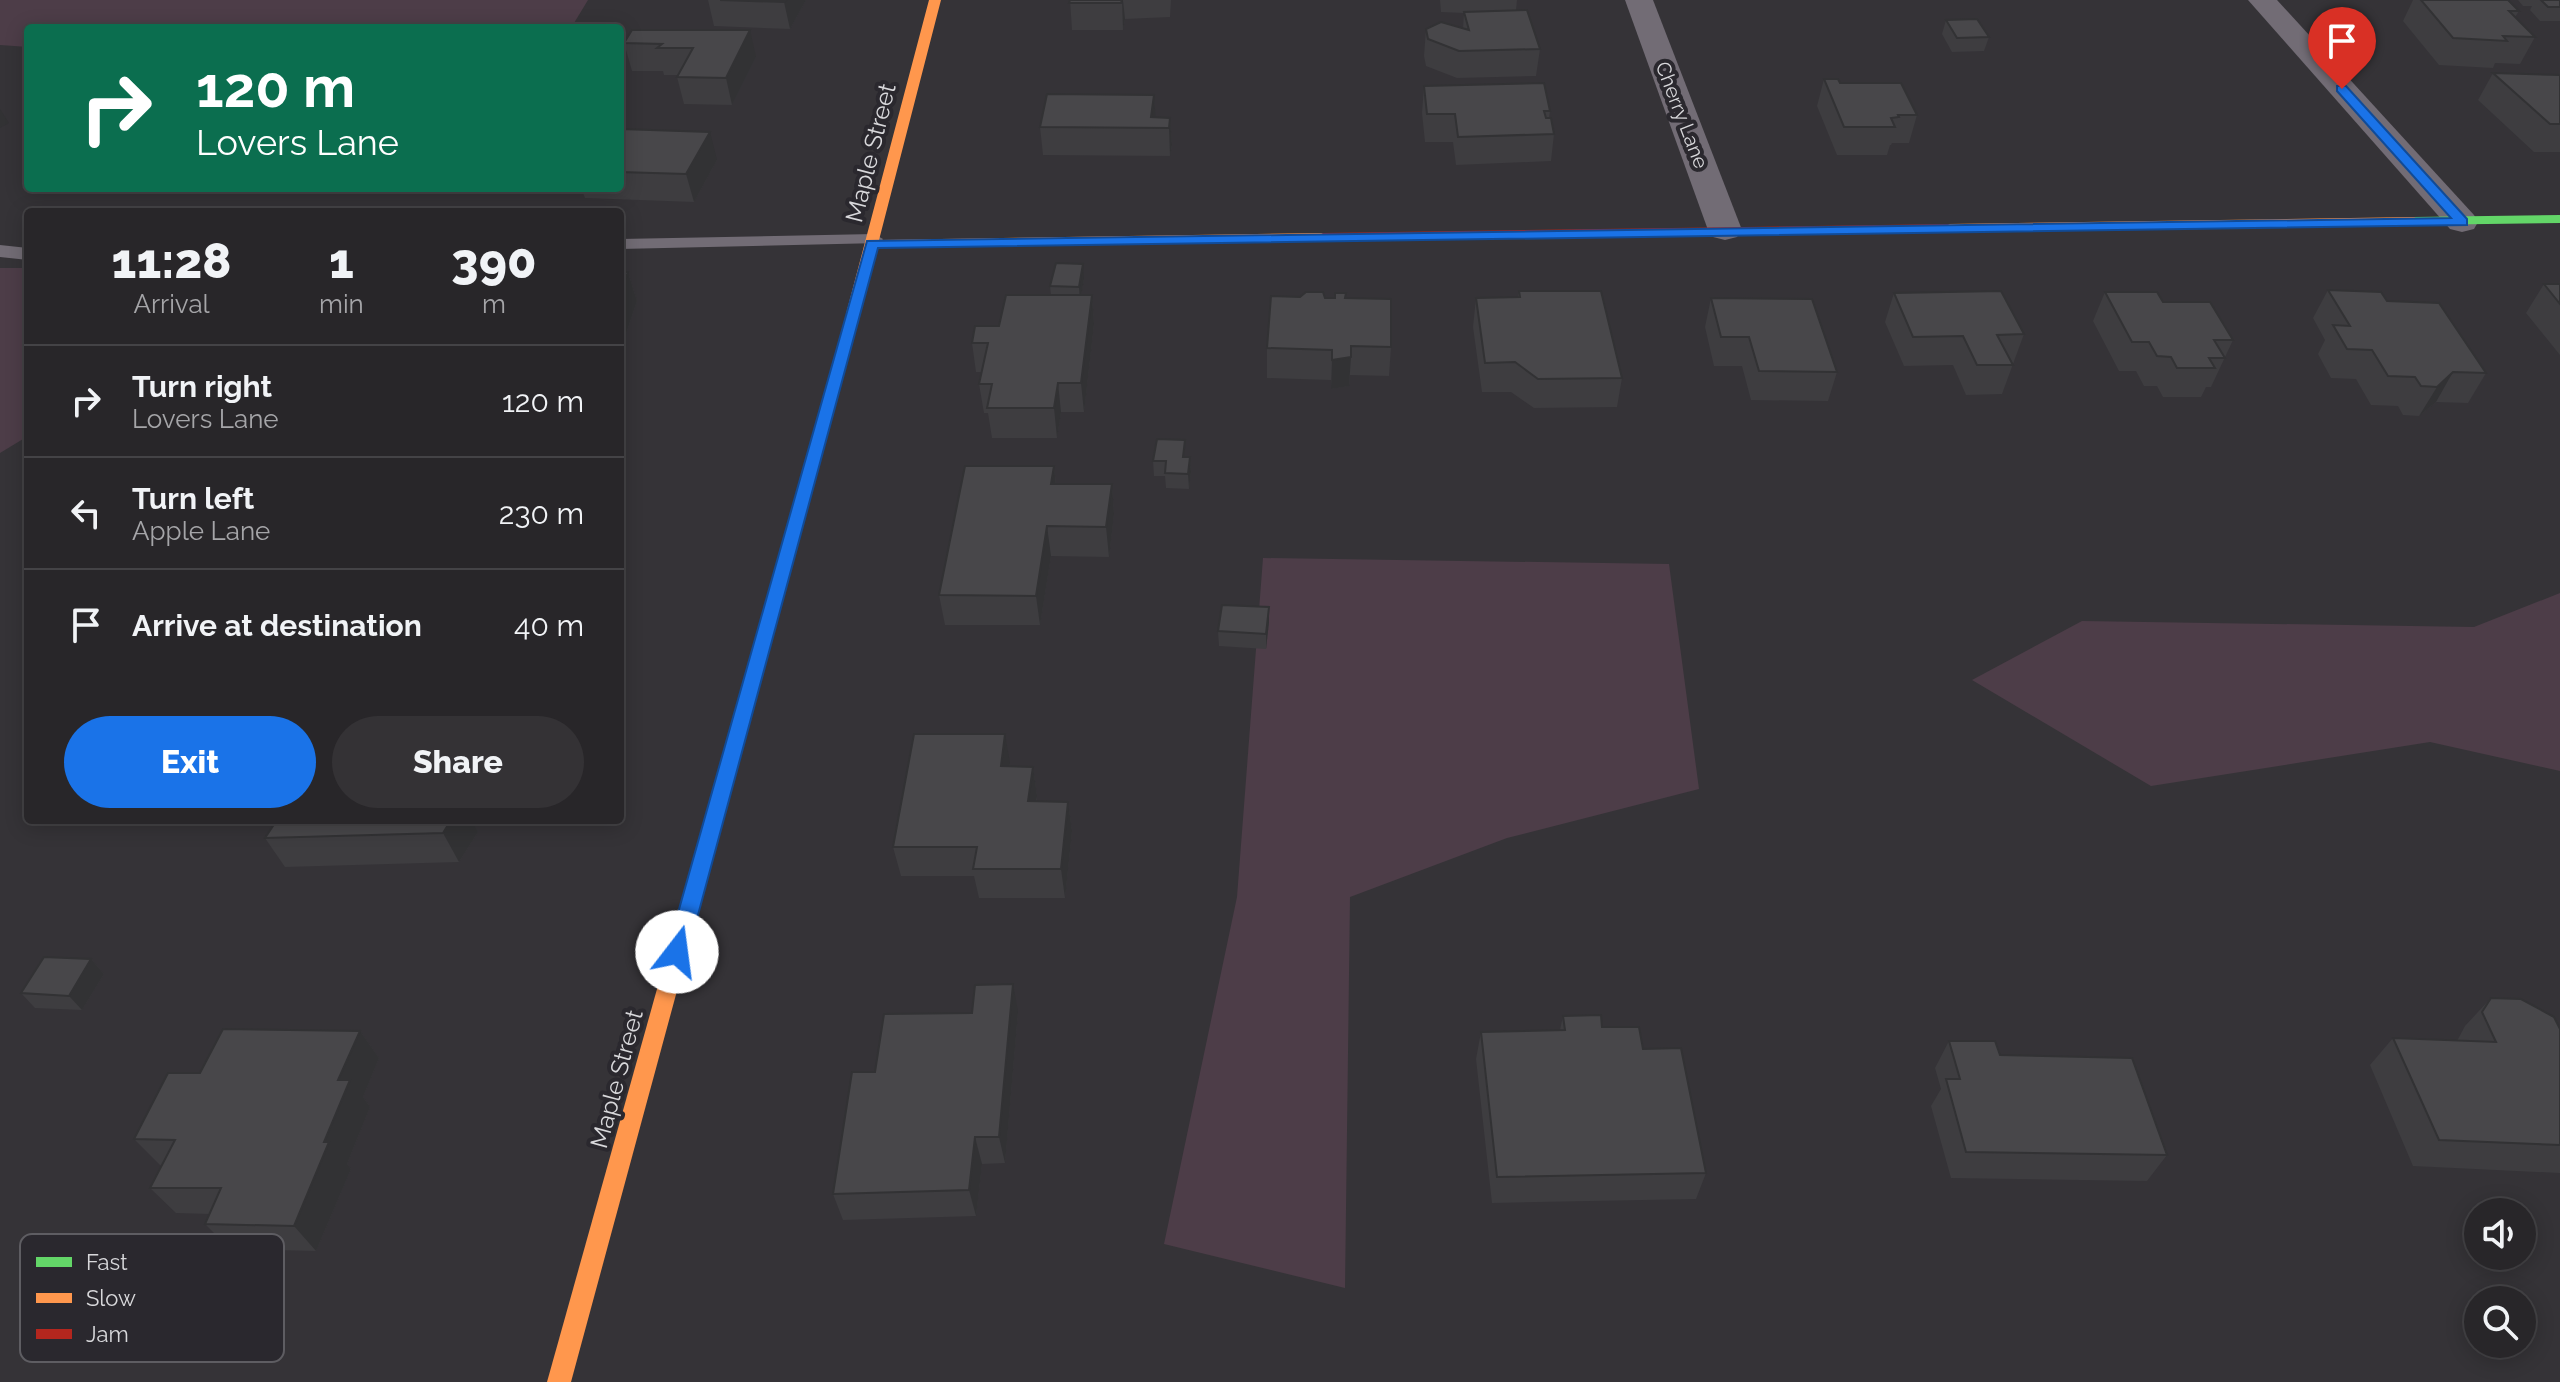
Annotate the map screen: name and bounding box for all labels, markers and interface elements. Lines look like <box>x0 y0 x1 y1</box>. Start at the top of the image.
pin <box>2308 7 2376 89</box>
icon: arrive <box>2320 19 2364 63</box>
text: 120 m <box>196 54 355 120</box>
icon: right <box>64 56 168 160</box>
street label: Cherry Lane <box>1651 58 1713 172</box>
street label: Maple Street <box>839 80 902 225</box>
text: Lovers Lane <box>196 121 399 163</box>
text: 11:28 <box>112 233 231 289</box>
text: 1 <box>329 233 354 289</box>
text: 390 <box>451 233 536 289</box>
text: Arrival <box>133 289 210 319</box>
text: min <box>319 289 364 319</box>
text: m <box>482 289 506 319</box>
text: Turn right <box>132 369 272 404</box>
icon: right <box>64 379 108 423</box>
text: 120 m <box>502 384 584 419</box>
text: Lovers Lane <box>132 404 279 434</box>
text: Turn left <box>132 481 254 516</box>
icon: left <box>64 491 108 535</box>
text: 230 m <box>499 496 584 531</box>
text: Apple Lane <box>132 516 270 546</box>
icon: arrive <box>64 603 108 647</box>
text: Arrive at destination <box>132 608 422 643</box>
text: 40 m <box>514 608 584 643</box>
button: Exit <box>64 716 316 808</box>
button: Share <box>332 716 584 808</box>
position arrow <box>635 910 719 994</box>
street label: Maple Street <box>584 1006 649 1151</box>
map controls <box>2464 1198 2536 1358</box>
button: sound <box>2464 1198 2536 1270</box>
legend <box>20 1234 284 1362</box>
text: Fast <box>86 1249 128 1275</box>
text: Slow <box>86 1285 136 1311</box>
button: search <box>2464 1286 2536 1358</box>
text: Jam <box>86 1321 129 1347</box>

